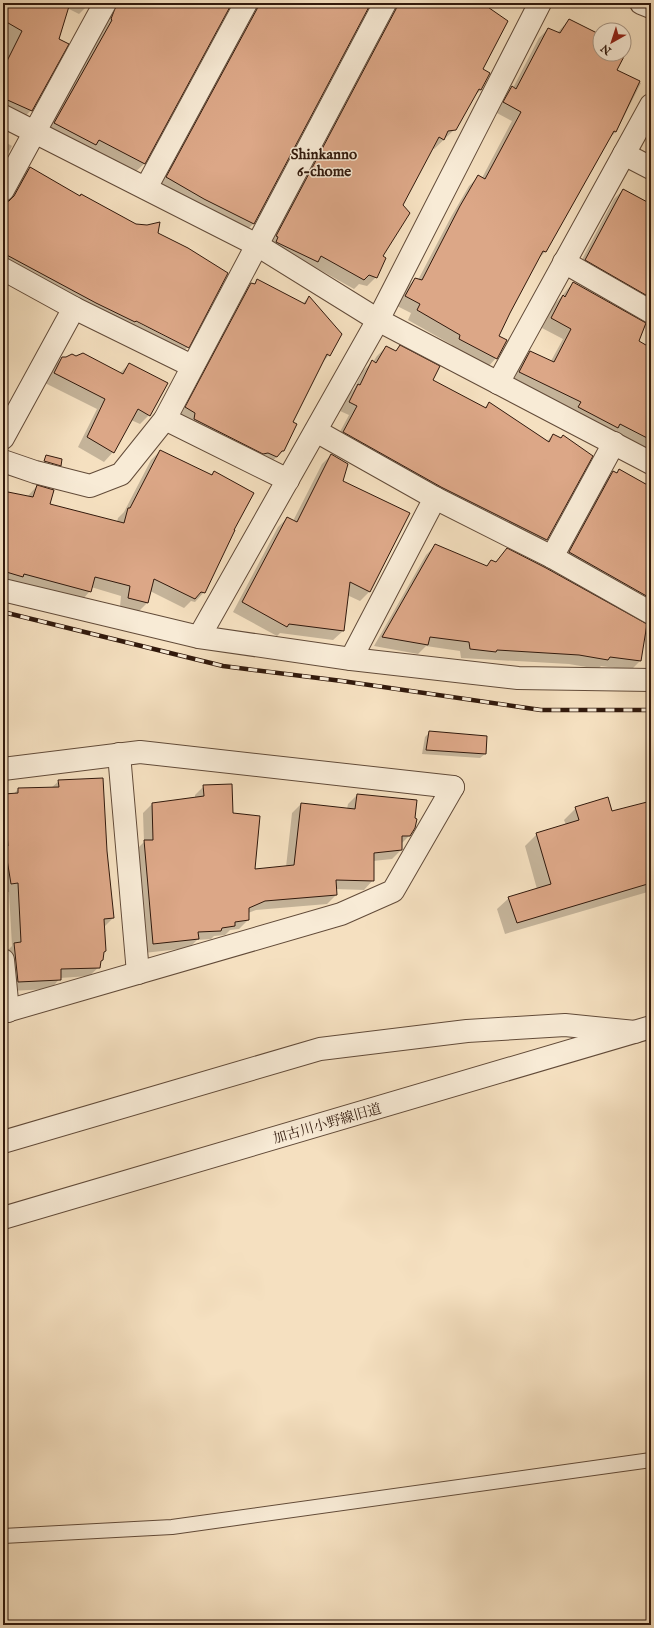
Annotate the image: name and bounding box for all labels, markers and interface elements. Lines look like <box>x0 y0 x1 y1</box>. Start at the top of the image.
north arrow <box>592 22 632 62</box>
text: N <box>598 40 615 58</box>
district label: Shinkanno 6-chome <box>291 145 357 181</box>
street label: 加古川小野線旧道 <box>271 1100 384 1148</box>

